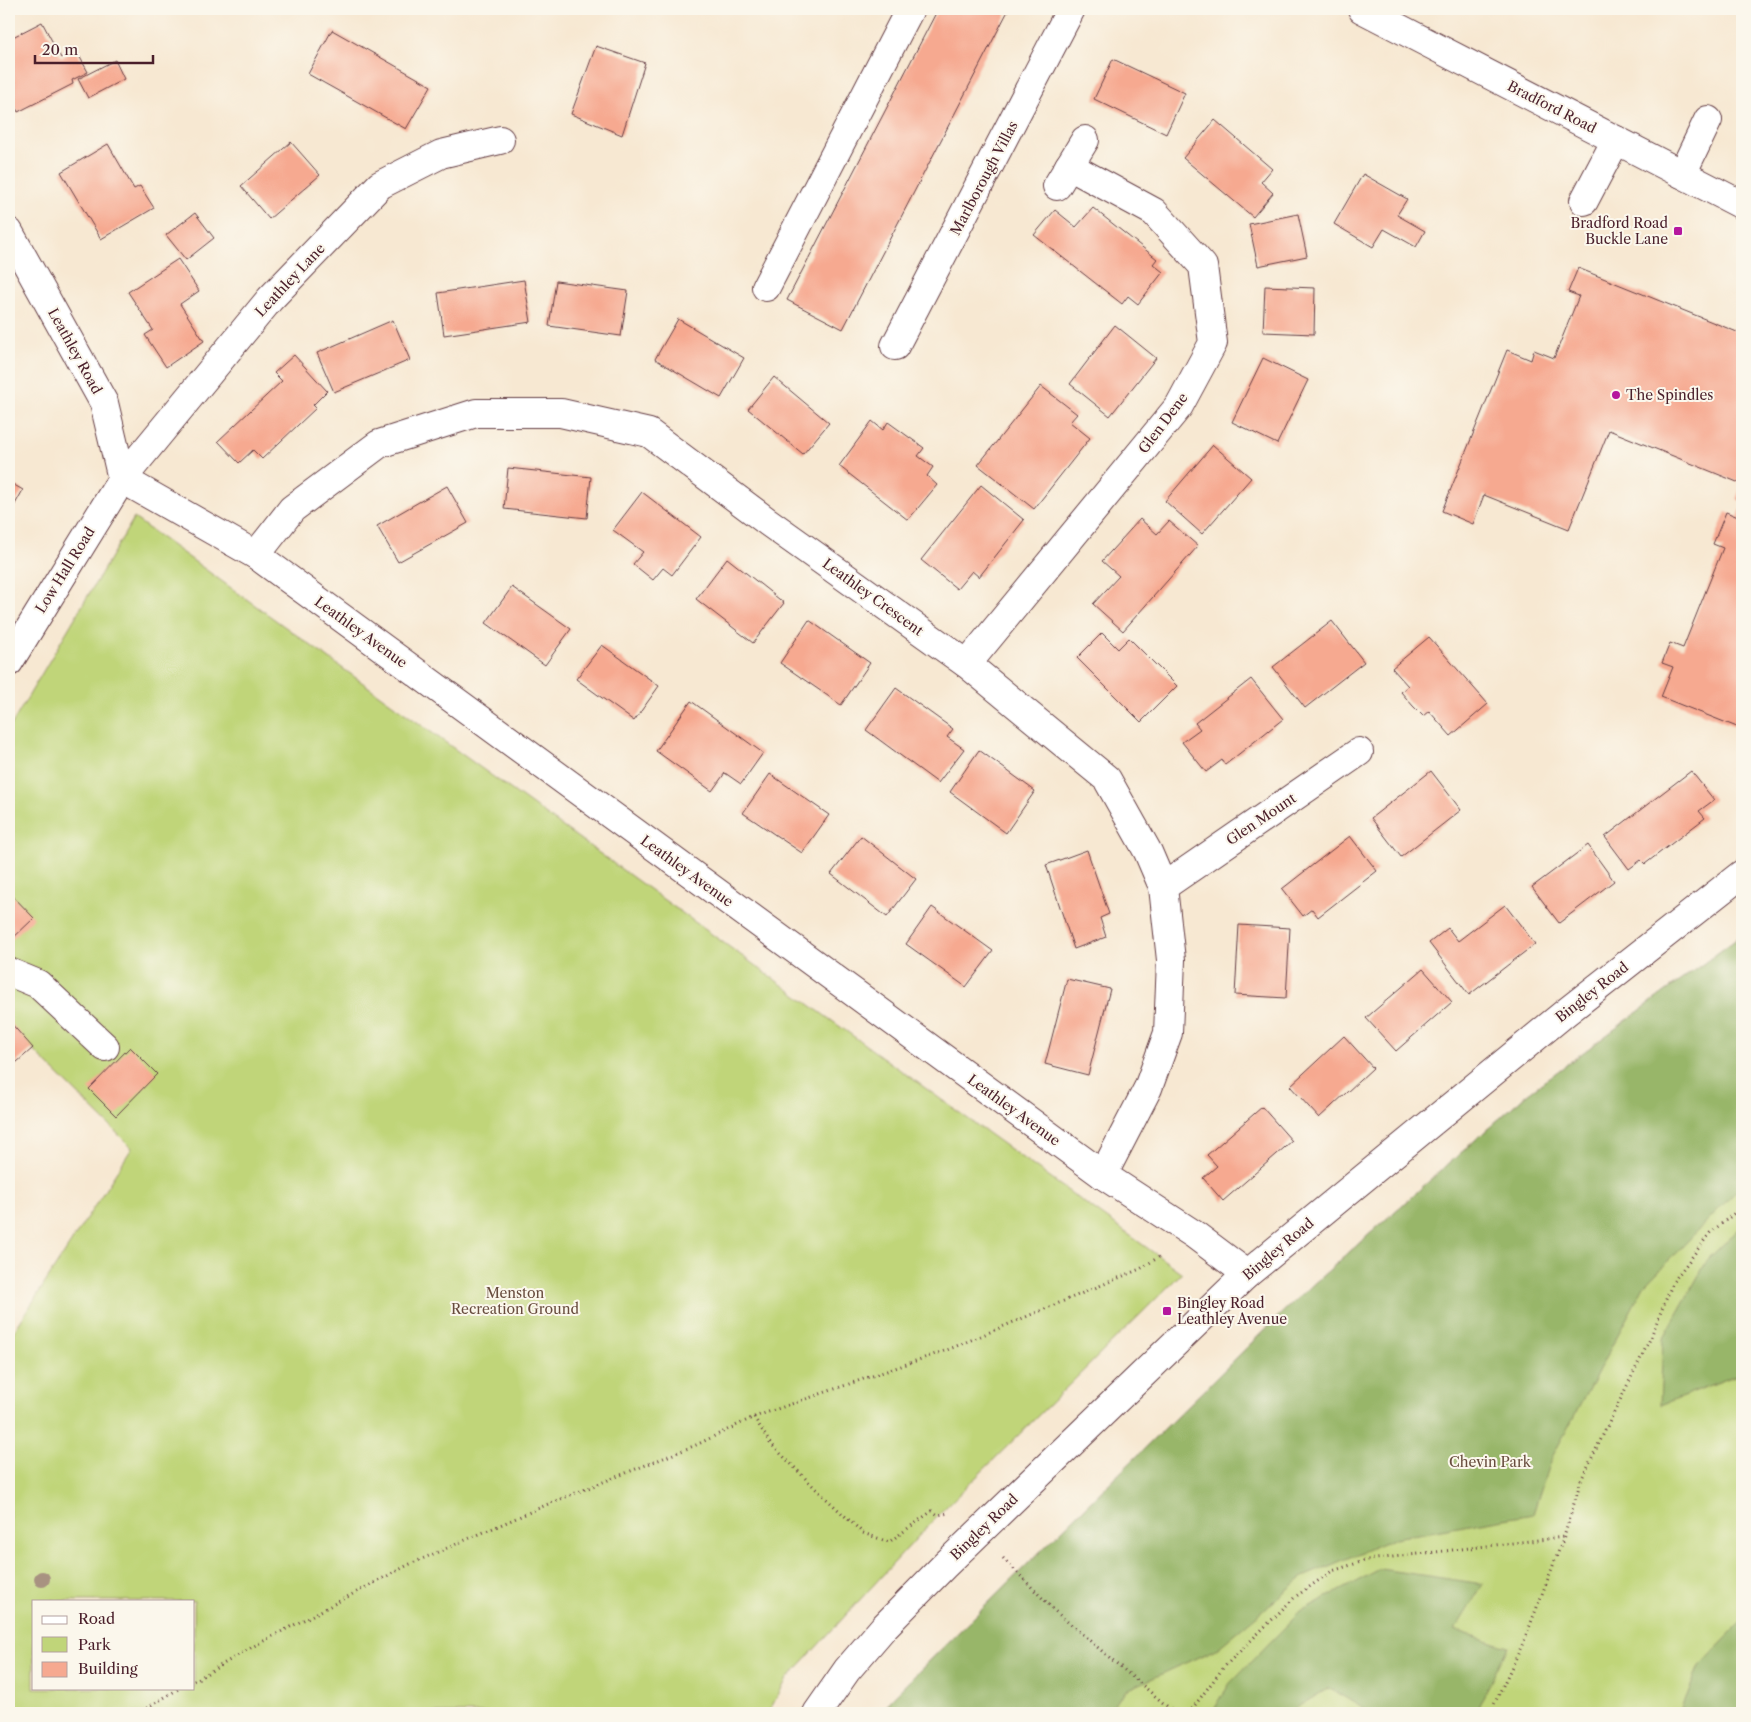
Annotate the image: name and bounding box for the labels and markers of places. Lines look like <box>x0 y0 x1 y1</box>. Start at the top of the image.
place label: Bradford Road Buckle Lane <box>1571 214 1668 248</box>
marker: Bradford Road Buckle Lane <box>1672 225 1684 237</box>
place label: The Spindles <box>1626 386 1713 404</box>
marker: The Spindles <box>1610 389 1622 401</box>
place label: Bingley Road Leathley Avenue <box>1177 1294 1287 1328</box>
marker: Bingley Road Leathley Avenue <box>1161 1305 1173 1317</box>

